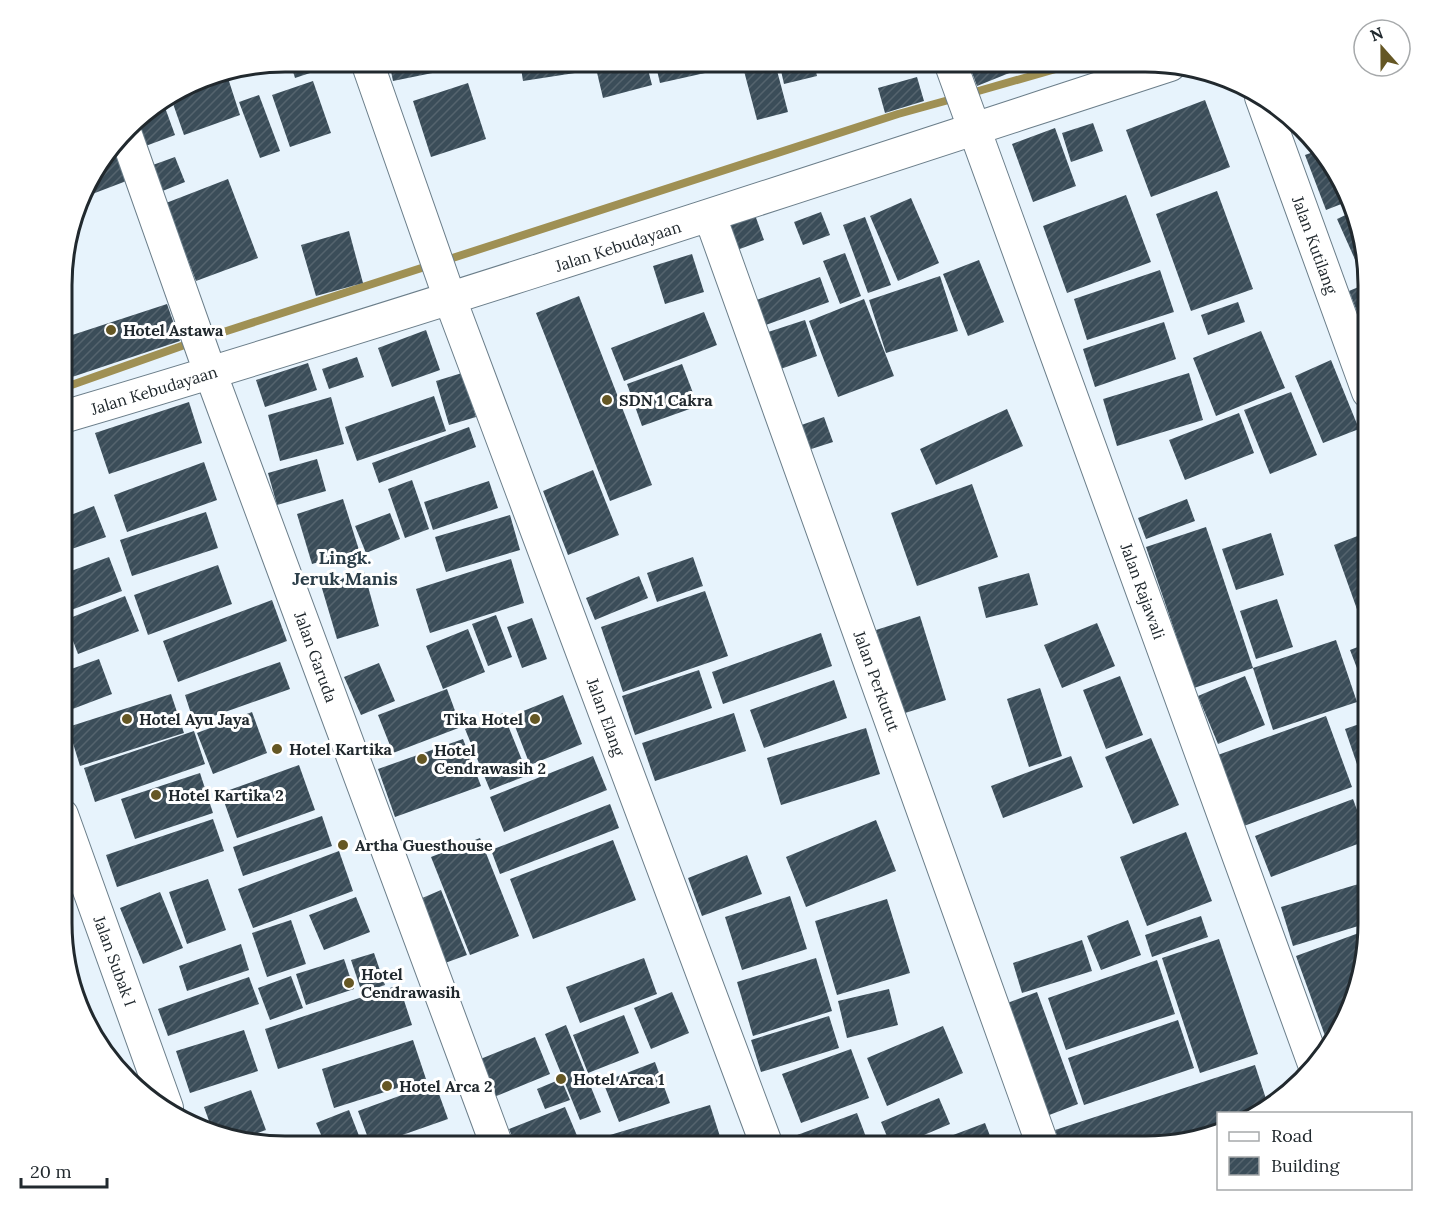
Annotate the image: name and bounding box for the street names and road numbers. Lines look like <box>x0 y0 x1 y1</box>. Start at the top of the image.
street label: Jalan Kutilang <box>1288 192 1342 298</box>
street label: Jalan Kebudayaan <box>552 216 684 276</box>
street label: Jalan Kebudayaan <box>87 361 220 419</box>
street label: Jalan Rajawali <box>1116 539 1170 642</box>
street label: Jalan Garuda <box>290 608 342 705</box>
street label: Jalan Perkutut <box>849 627 905 735</box>
street label: Jalan Elang <box>582 674 630 760</box>
street label: Jalan Subak I <box>89 912 141 1009</box>

